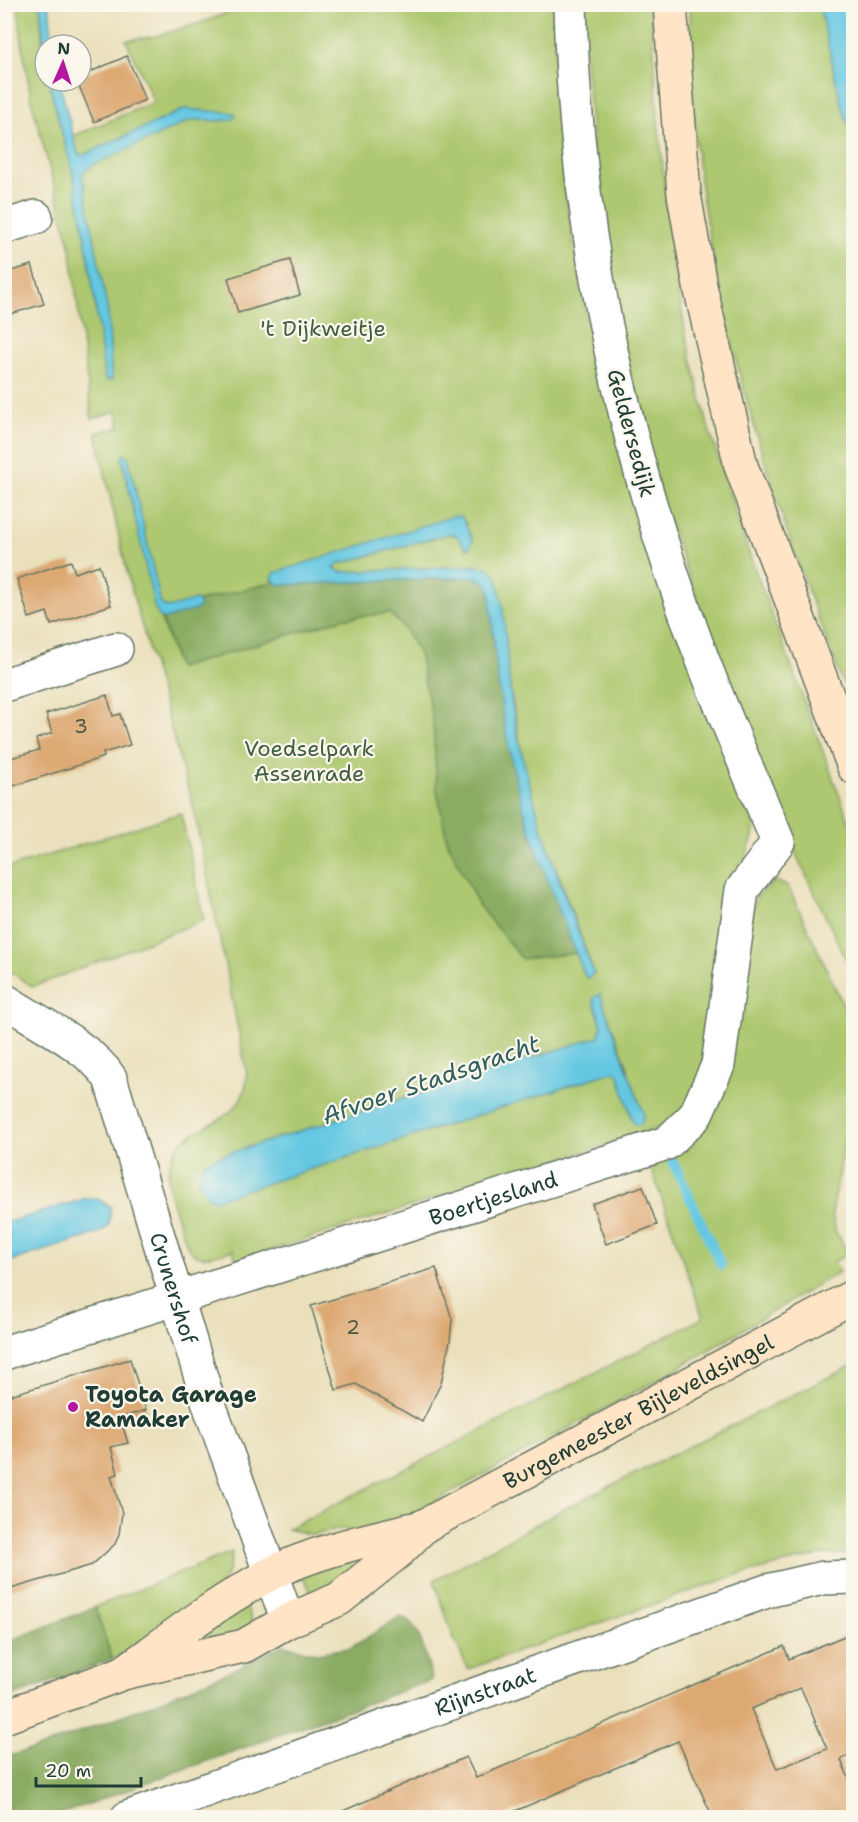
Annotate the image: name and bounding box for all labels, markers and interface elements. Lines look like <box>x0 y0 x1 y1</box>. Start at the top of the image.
north arrow <box>33 33 93 93</box>
text: N <box>57 38 71 59</box>
park label: 't Dijkweitje <box>260 314 386 343</box>
street label: Geldersedijk <box>600 366 663 500</box>
house number: 3 <box>74 713 88 739</box>
park label: Voedselpark Assenrade <box>244 734 374 788</box>
water label: Afvoer Stadsgracht <box>318 1028 545 1132</box>
street label: Boertjesland <box>425 1165 561 1233</box>
street label: Crunershof <box>143 1229 204 1348</box>
house number: 2 <box>346 1314 360 1340</box>
street label: Burgemeester Bijleveldsingel <box>498 1328 779 1496</box>
place label: Toyota Garage Ramaker <box>85 1380 257 1434</box>
marker: Toyota Garage Ramaker <box>66 1400 80 1414</box>
street label: Rijnstraat <box>431 1660 540 1723</box>
scale bar <box>36 1750 141 1788</box>
text: 20 m <box>45 1759 91 1783</box>

